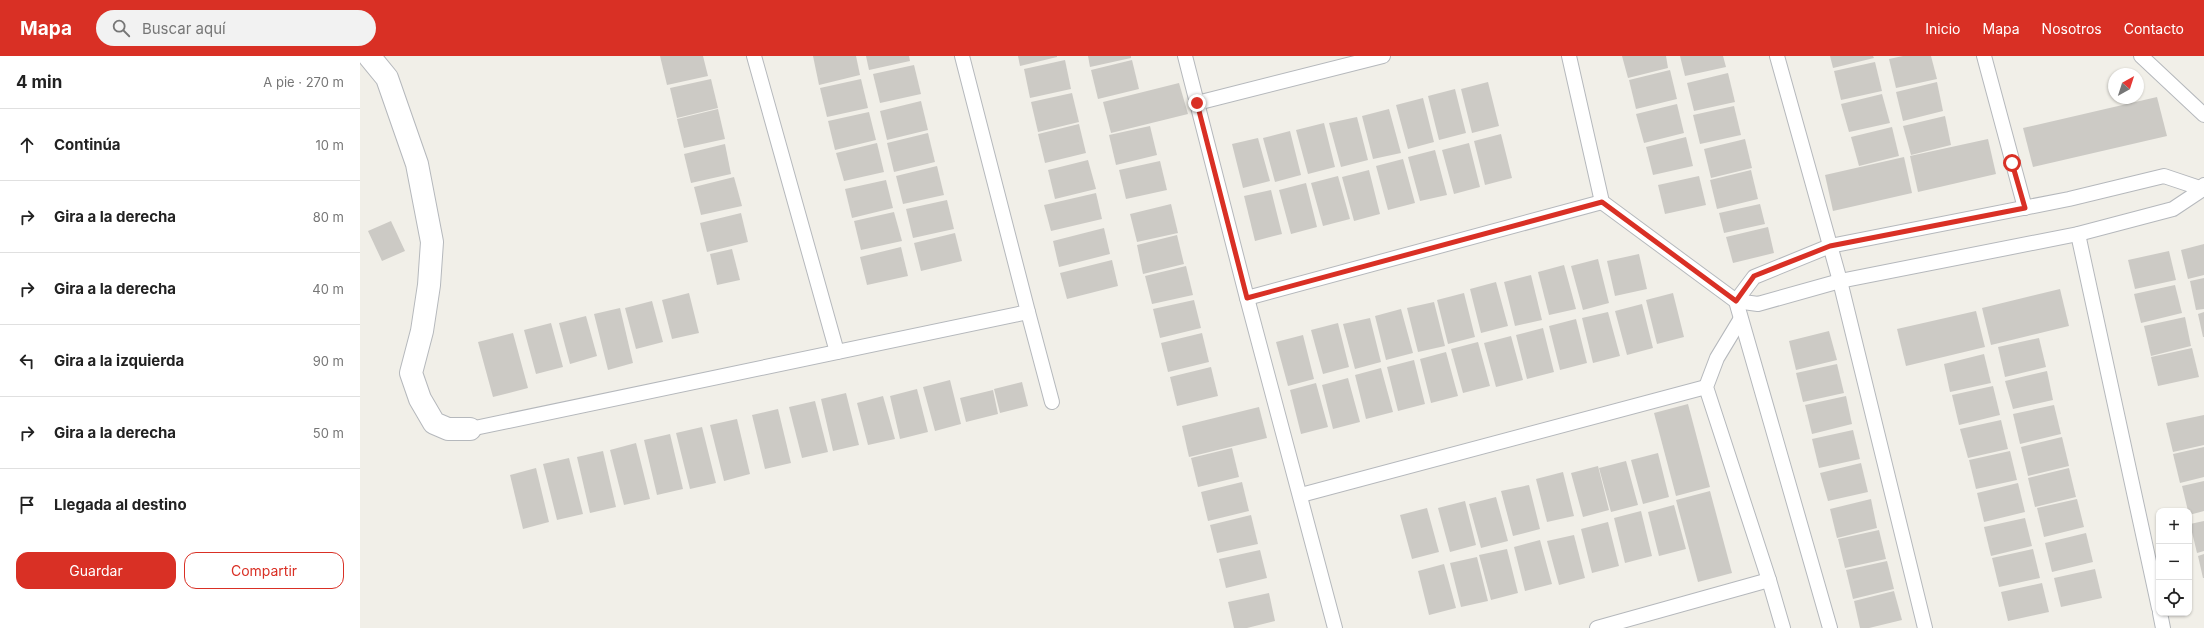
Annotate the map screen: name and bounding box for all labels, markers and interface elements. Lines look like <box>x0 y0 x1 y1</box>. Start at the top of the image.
search box <box>96 10 376 46</box>
text: Mapa <box>20 17 72 40</box>
icon: search <box>110 17 132 39</box>
text: Buscar aquí <box>142 19 226 38</box>
text: Inicio <box>1925 20 1961 37</box>
text: Mapa <box>1983 20 2020 37</box>
text: Nosotros <box>2042 20 2102 37</box>
text: Contacto <box>2124 20 2184 37</box>
north arrow <box>2108 68 2144 104</box>
text: 4 min <box>16 72 62 92</box>
text: A pie · 270 m <box>263 74 344 90</box>
route end <box>1188 94 1206 112</box>
icon: ahead <box>16 134 38 156</box>
text: Continúa <box>54 135 121 154</box>
text: 10 m <box>315 137 344 153</box>
route start <box>2003 154 2021 172</box>
icon: right <box>16 206 38 228</box>
text: Gira a la derecha <box>54 207 176 226</box>
text: 80 m <box>313 209 344 225</box>
icon: right <box>16 278 38 300</box>
text: Gira a la derecha <box>54 279 176 298</box>
text: 40 m <box>312 281 344 297</box>
icon: left <box>16 350 38 372</box>
text: Gira a la izquierda <box>54 351 184 370</box>
text: 90 m <box>313 353 344 369</box>
icon: right <box>16 422 38 444</box>
text: Gira a la derecha <box>54 423 176 442</box>
text: 50 m <box>313 425 344 441</box>
icon: arrive <box>16 494 38 516</box>
text: Llegada al destino <box>54 495 187 514</box>
map controls <box>2156 508 2192 616</box>
button: + <box>2156 508 2192 544</box>
button: − <box>2156 544 2192 580</box>
button: Guardar <box>16 552 176 589</box>
button: Compartir <box>184 552 344 589</box>
button: locate <box>2156 580 2192 616</box>

